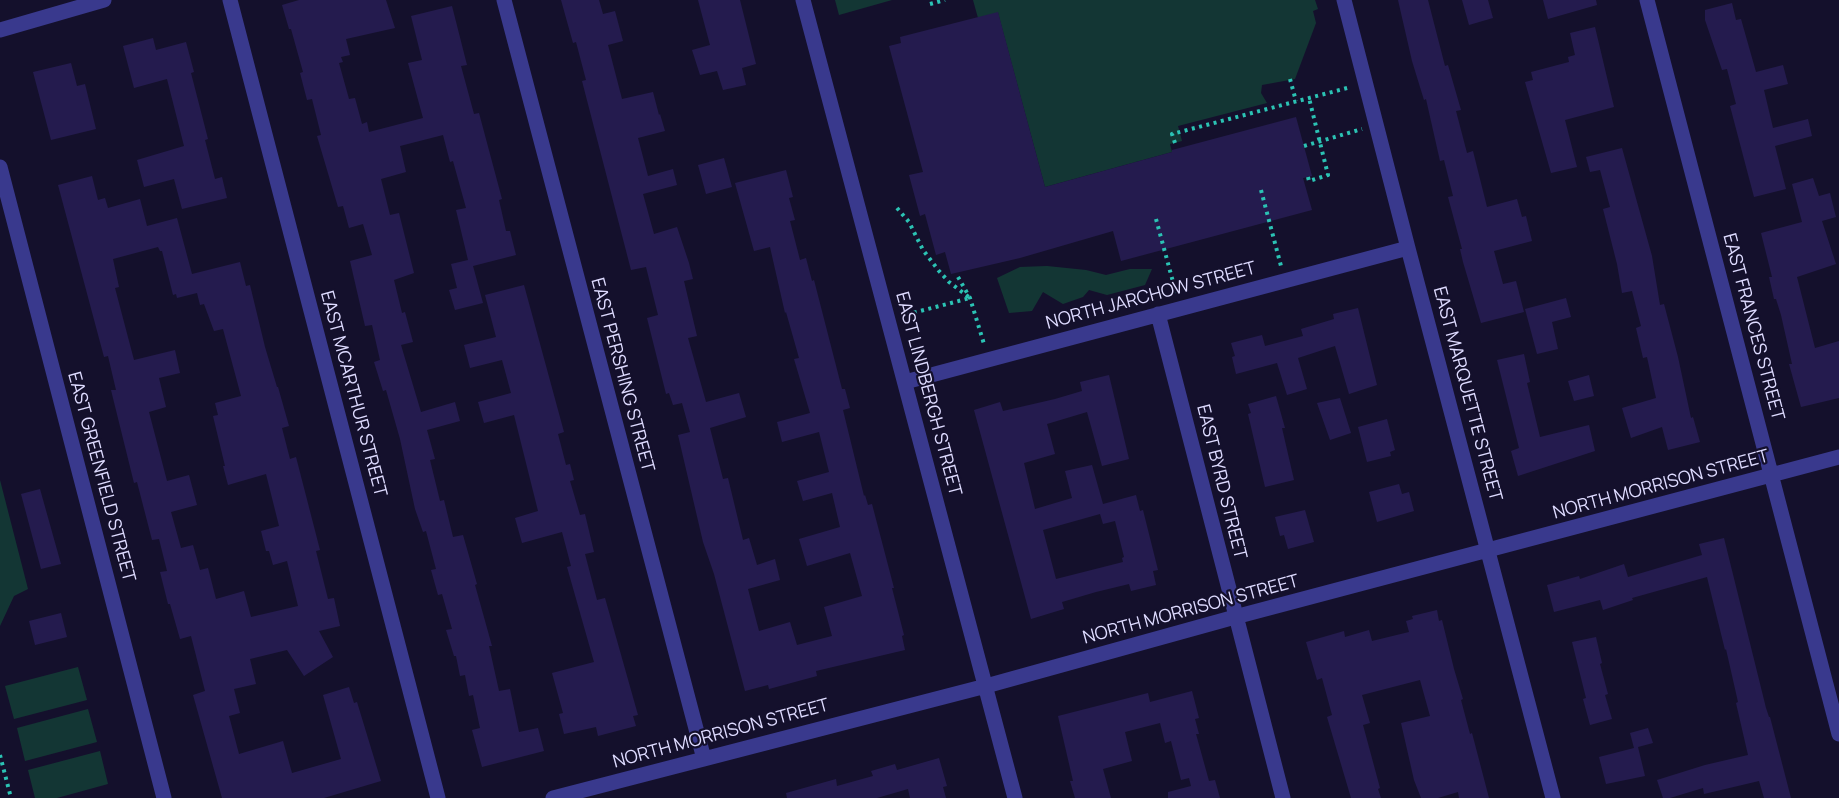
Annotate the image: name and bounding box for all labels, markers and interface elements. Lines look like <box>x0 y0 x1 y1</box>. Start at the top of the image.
street label: EAST FRANCES STREET <box>1718 231 1788 423</box>
street label: NORTH JARCHOW STREET <box>1044 258 1258 334</box>
street label: EAST PERSHING STREET <box>586 276 658 474</box>
street label: EAST MARQUETTE STREET <box>1428 284 1506 504</box>
street label: EAST MCARTHUR STREET <box>315 289 391 499</box>
street label: EAST LINDBERGH STREET <box>890 290 966 498</box>
street label: EAST GREENFIELD STREET <box>63 370 139 584</box>
street label: EAST BYRD STREET <box>1191 402 1251 562</box>
street label: NORTH MORRISON STREET <box>1551 446 1771 524</box>
street label: NORTH MORRISON STREET <box>1081 571 1301 649</box>
street label: NORTH MORRISON STREET <box>611 695 831 773</box>

